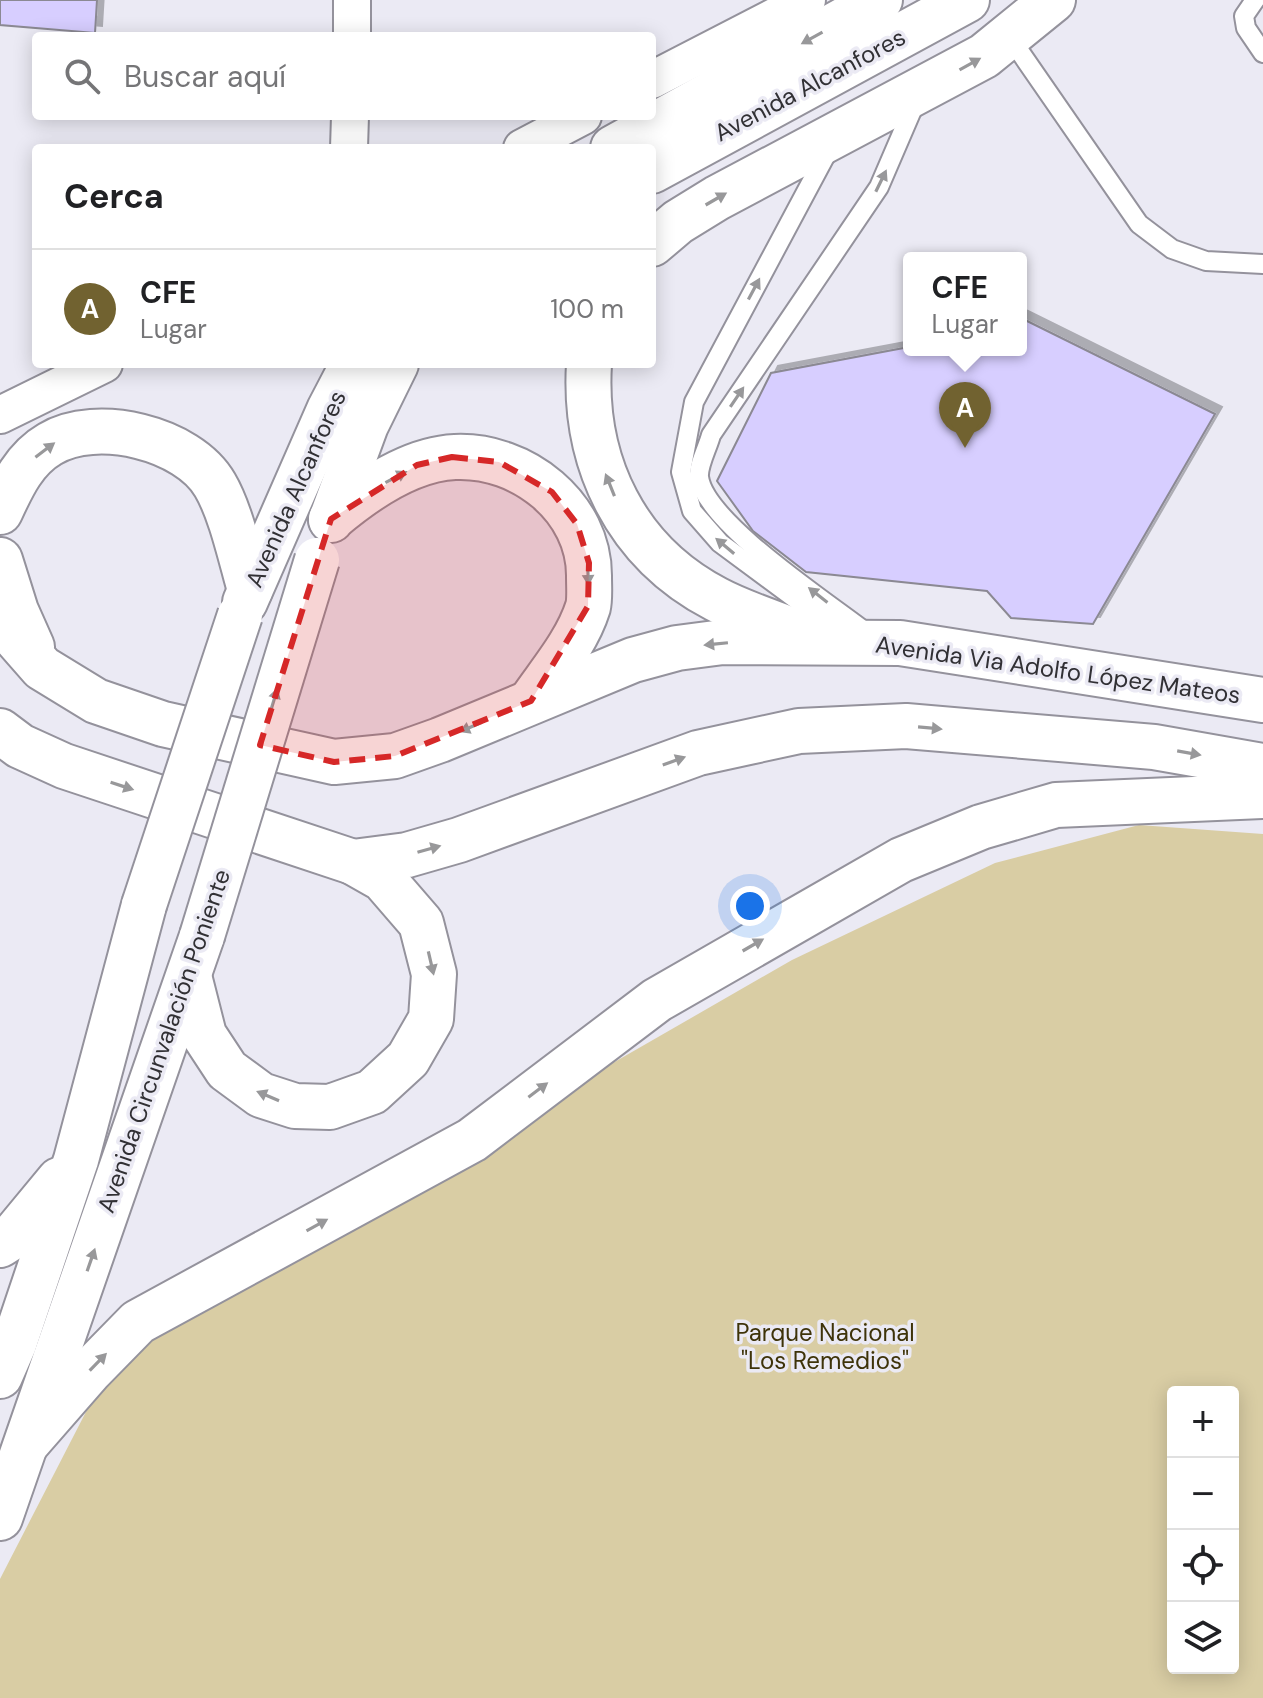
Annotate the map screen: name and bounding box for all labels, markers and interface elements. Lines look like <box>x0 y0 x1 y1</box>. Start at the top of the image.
street label: Avenida Alcanfores <box>709 21 911 148</box>
one-way arrow <box>800 31 823 45</box>
search box <box>32 32 656 120</box>
icon: search <box>60 54 104 98</box>
text: Buscar aquí <box>124 57 286 96</box>
one-way arrow <box>959 57 981 71</box>
one-way arrow <box>874 169 888 192</box>
text: Cerca <box>64 174 164 219</box>
one-way arrow <box>705 192 727 206</box>
popup <box>903 252 1027 356</box>
text: CFE <box>932 268 988 307</box>
text: CFE <box>140 273 196 312</box>
one-way arrow <box>748 278 761 301</box>
text: A <box>81 292 99 326</box>
text: 100 m <box>550 292 624 326</box>
text: Lugar <box>932 307 998 341</box>
text: Lugar <box>140 312 207 346</box>
pin: A <box>939 382 991 448</box>
street label: Avenida Alcanfores <box>238 386 353 592</box>
one-way arrow <box>729 387 744 408</box>
one-way arrow <box>34 442 56 458</box>
one-way arrow <box>384 470 407 483</box>
one-way arrow <box>603 473 616 497</box>
one-way arrow <box>715 538 735 555</box>
one-way arrow <box>582 561 595 586</box>
one-way arrow <box>808 588 828 604</box>
street label: Avenida Via Adolfo López Mateos <box>874 629 1243 710</box>
one-way arrow <box>703 637 728 650</box>
one-way arrow <box>268 688 281 712</box>
one-way arrow <box>459 720 483 733</box>
one-way arrow <box>918 722 943 735</box>
one-way arrow <box>1176 748 1201 760</box>
one-way arrow <box>662 755 686 767</box>
one-way arrow <box>110 780 134 792</box>
one-way arrow <box>418 842 442 855</box>
street label: Avenida Circunvalación Poniente <box>90 865 237 1217</box>
your location <box>730 886 770 926</box>
one-way arrow <box>742 938 764 952</box>
one-way arrow <box>425 951 438 976</box>
one-way arrow <box>528 1083 548 1099</box>
one-way arrow <box>256 1090 280 1103</box>
one-way arrow <box>305 1218 328 1232</box>
one-way arrow <box>85 1247 97 1271</box>
park label: Parque Nacional "Los Remedios" <box>735 1317 915 1376</box>
one-way arrow <box>88 1353 107 1372</box>
map controls <box>1167 1386 1239 1674</box>
button: + <box>1167 1386 1239 1458</box>
button: − <box>1167 1458 1239 1530</box>
button: locate <box>1167 1530 1239 1602</box>
button: layers <box>1167 1602 1239 1674</box>

